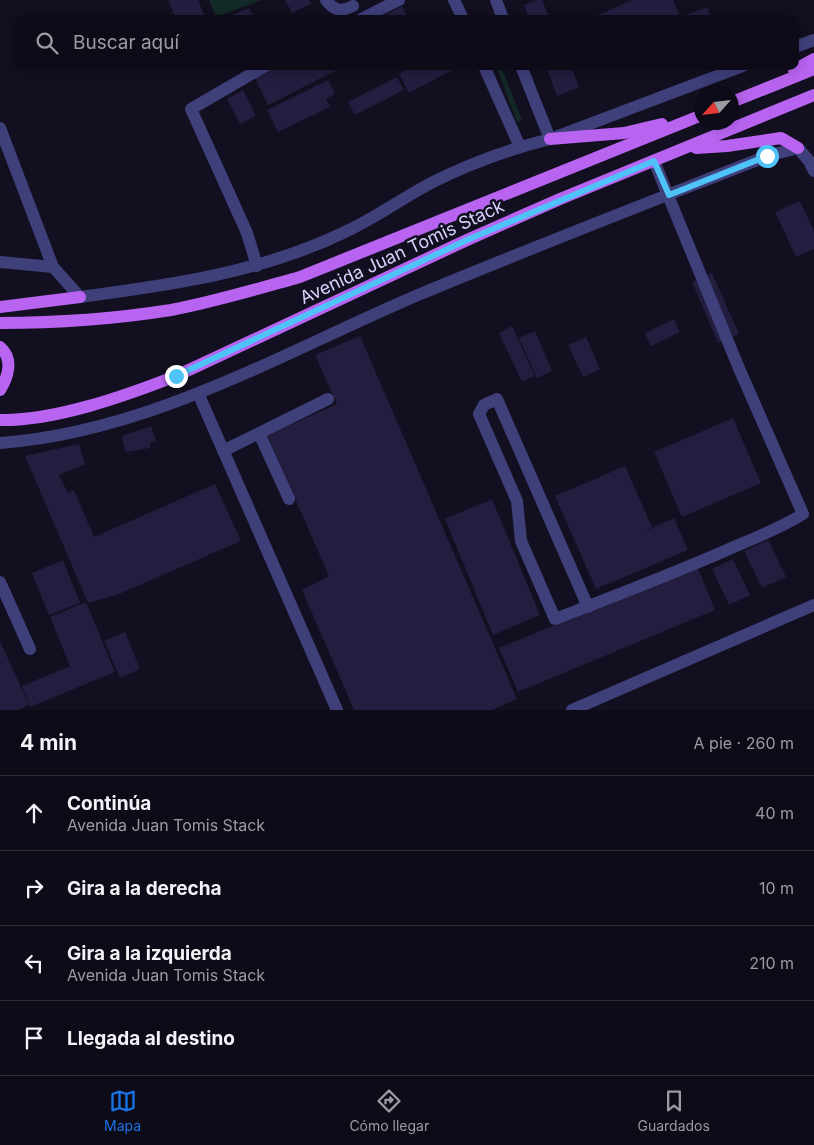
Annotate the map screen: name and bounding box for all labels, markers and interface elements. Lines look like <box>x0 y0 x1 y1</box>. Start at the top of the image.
search box <box>15 15 799 70</box>
icon: search <box>33 29 61 57</box>
text: Buscar aquí <box>73 31 179 54</box>
north arrow <box>694 85 739 130</box>
route start <box>756 145 779 168</box>
street label: Avenida Juan Tomis Stack <box>296 195 507 308</box>
route end <box>165 365 188 388</box>
text: 4 min <box>20 730 77 755</box>
text: A pie · 260 m <box>694 733 794 753</box>
text: Continúa <box>67 792 151 815</box>
icon: ahead <box>20 799 48 827</box>
text: 40 m <box>755 803 794 823</box>
text: Avenida Juan Tomis Stack <box>67 815 265 835</box>
icon: right <box>20 874 48 902</box>
text: Gira a la derecha <box>67 877 222 900</box>
text: 10 m <box>759 878 794 898</box>
text: Gira a la izquierda <box>67 942 232 965</box>
icon: left <box>20 949 48 977</box>
text: 210 m <box>749 953 794 973</box>
text: Avenida Juan Tomis Stack <box>67 965 265 985</box>
icon: arrive <box>20 1024 48 1052</box>
text: Llegada al destino <box>67 1027 235 1050</box>
tab: Mapa <box>104 1087 141 1134</box>
tab: Cómo llegar <box>349 1087 429 1134</box>
tab: Guardados <box>637 1087 710 1134</box>

